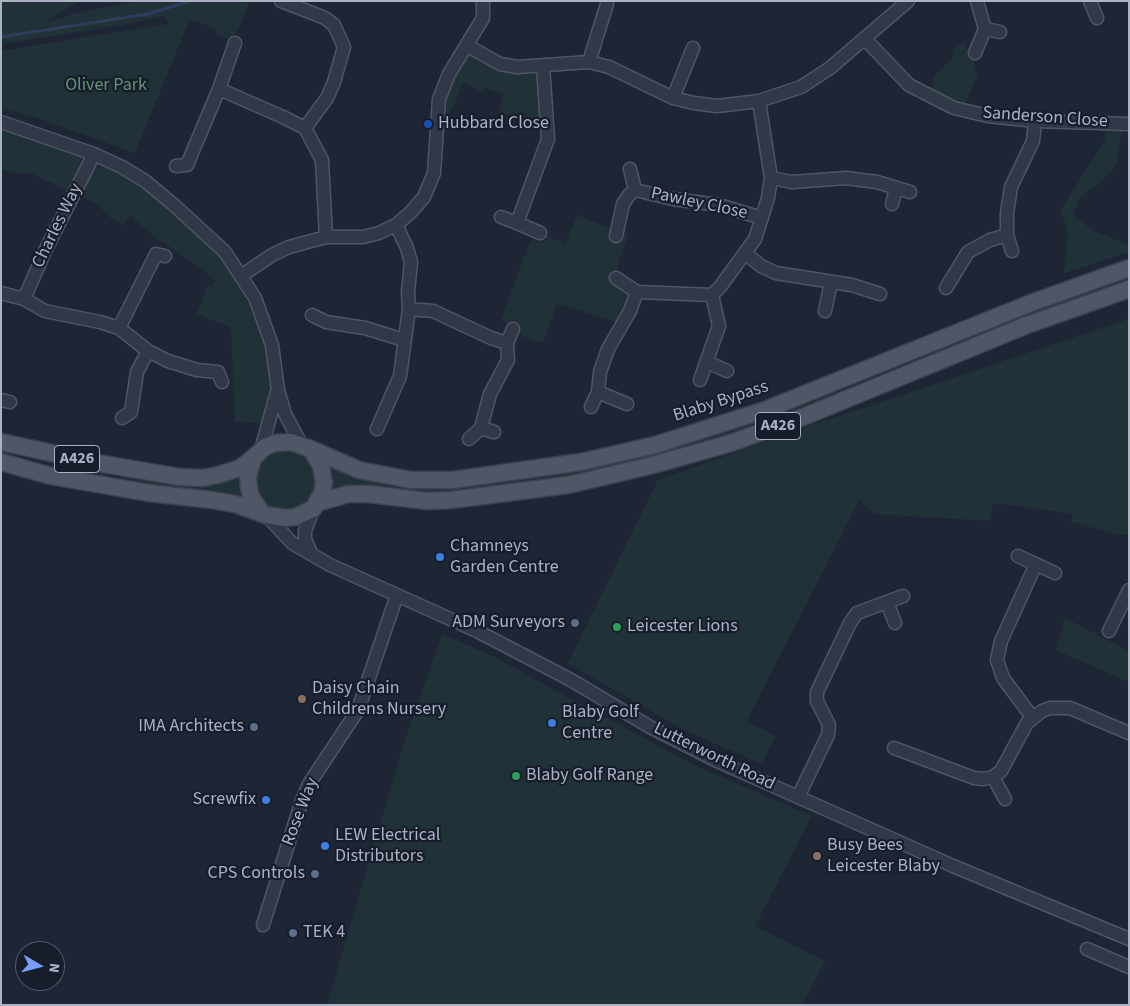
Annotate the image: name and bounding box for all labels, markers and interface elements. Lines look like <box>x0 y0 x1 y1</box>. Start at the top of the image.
park label: Oliver Park <box>65 75 147 97</box>
street label: Sanderson Close <box>982 103 1108 133</box>
place label: Hubbard Close <box>438 113 549 135</box>
marker: Hubbard Close <box>422 118 434 130</box>
street label: Charles Way <box>28 180 88 272</box>
street label: Pawley Close <box>649 183 749 225</box>
street label: Blaby Bypass <box>671 376 771 428</box>
road number: A426 <box>756 412 800 440</box>
road number: A426 <box>54 446 100 472</box>
place label: Chamneys Garden Centre <box>450 536 559 578</box>
marker: Chamneys Garden Centre <box>434 551 446 563</box>
place label: ADM Surveyors <box>452 612 565 634</box>
place label: Leicester Lions <box>627 616 738 638</box>
marker: ADM Surveyors <box>569 617 581 629</box>
marker: Leicester Lions <box>611 621 623 633</box>
place label: Daisy Chain Childrens Nursery <box>312 678 446 721</box>
marker: Daisy Chain Childrens Nursery <box>296 693 308 705</box>
place label: Blaby Golf Centre <box>562 702 639 744</box>
place label: IMA Architects <box>138 716 244 738</box>
marker: Blaby Golf Centre <box>546 717 558 729</box>
street label: Lutterworth Road <box>650 718 778 796</box>
marker: IMA Architects <box>248 721 260 733</box>
place label: Blaby Golf Range <box>526 765 653 787</box>
marker: Blaby Golf Range <box>510 770 522 782</box>
street label: Rose Way <box>278 775 324 849</box>
place label: Screwfix <box>192 789 256 811</box>
marker: Screwfix <box>260 794 272 806</box>
place label: LEW Electrical Distributors <box>335 825 440 868</box>
place label: Busy Bees Leicester Blaby <box>827 835 940 878</box>
marker: LEW Electrical Distributors <box>319 840 331 852</box>
marker: Busy Bees Leicester Blaby <box>811 850 823 862</box>
place label: CPS Controls <box>208 863 305 885</box>
marker: CPS Controls <box>309 868 321 880</box>
place label: TEK 4 <box>303 922 345 944</box>
marker: TEK 4 <box>287 927 299 939</box>
north arrow <box>15 941 65 991</box>
text: N <box>43 962 64 974</box>

